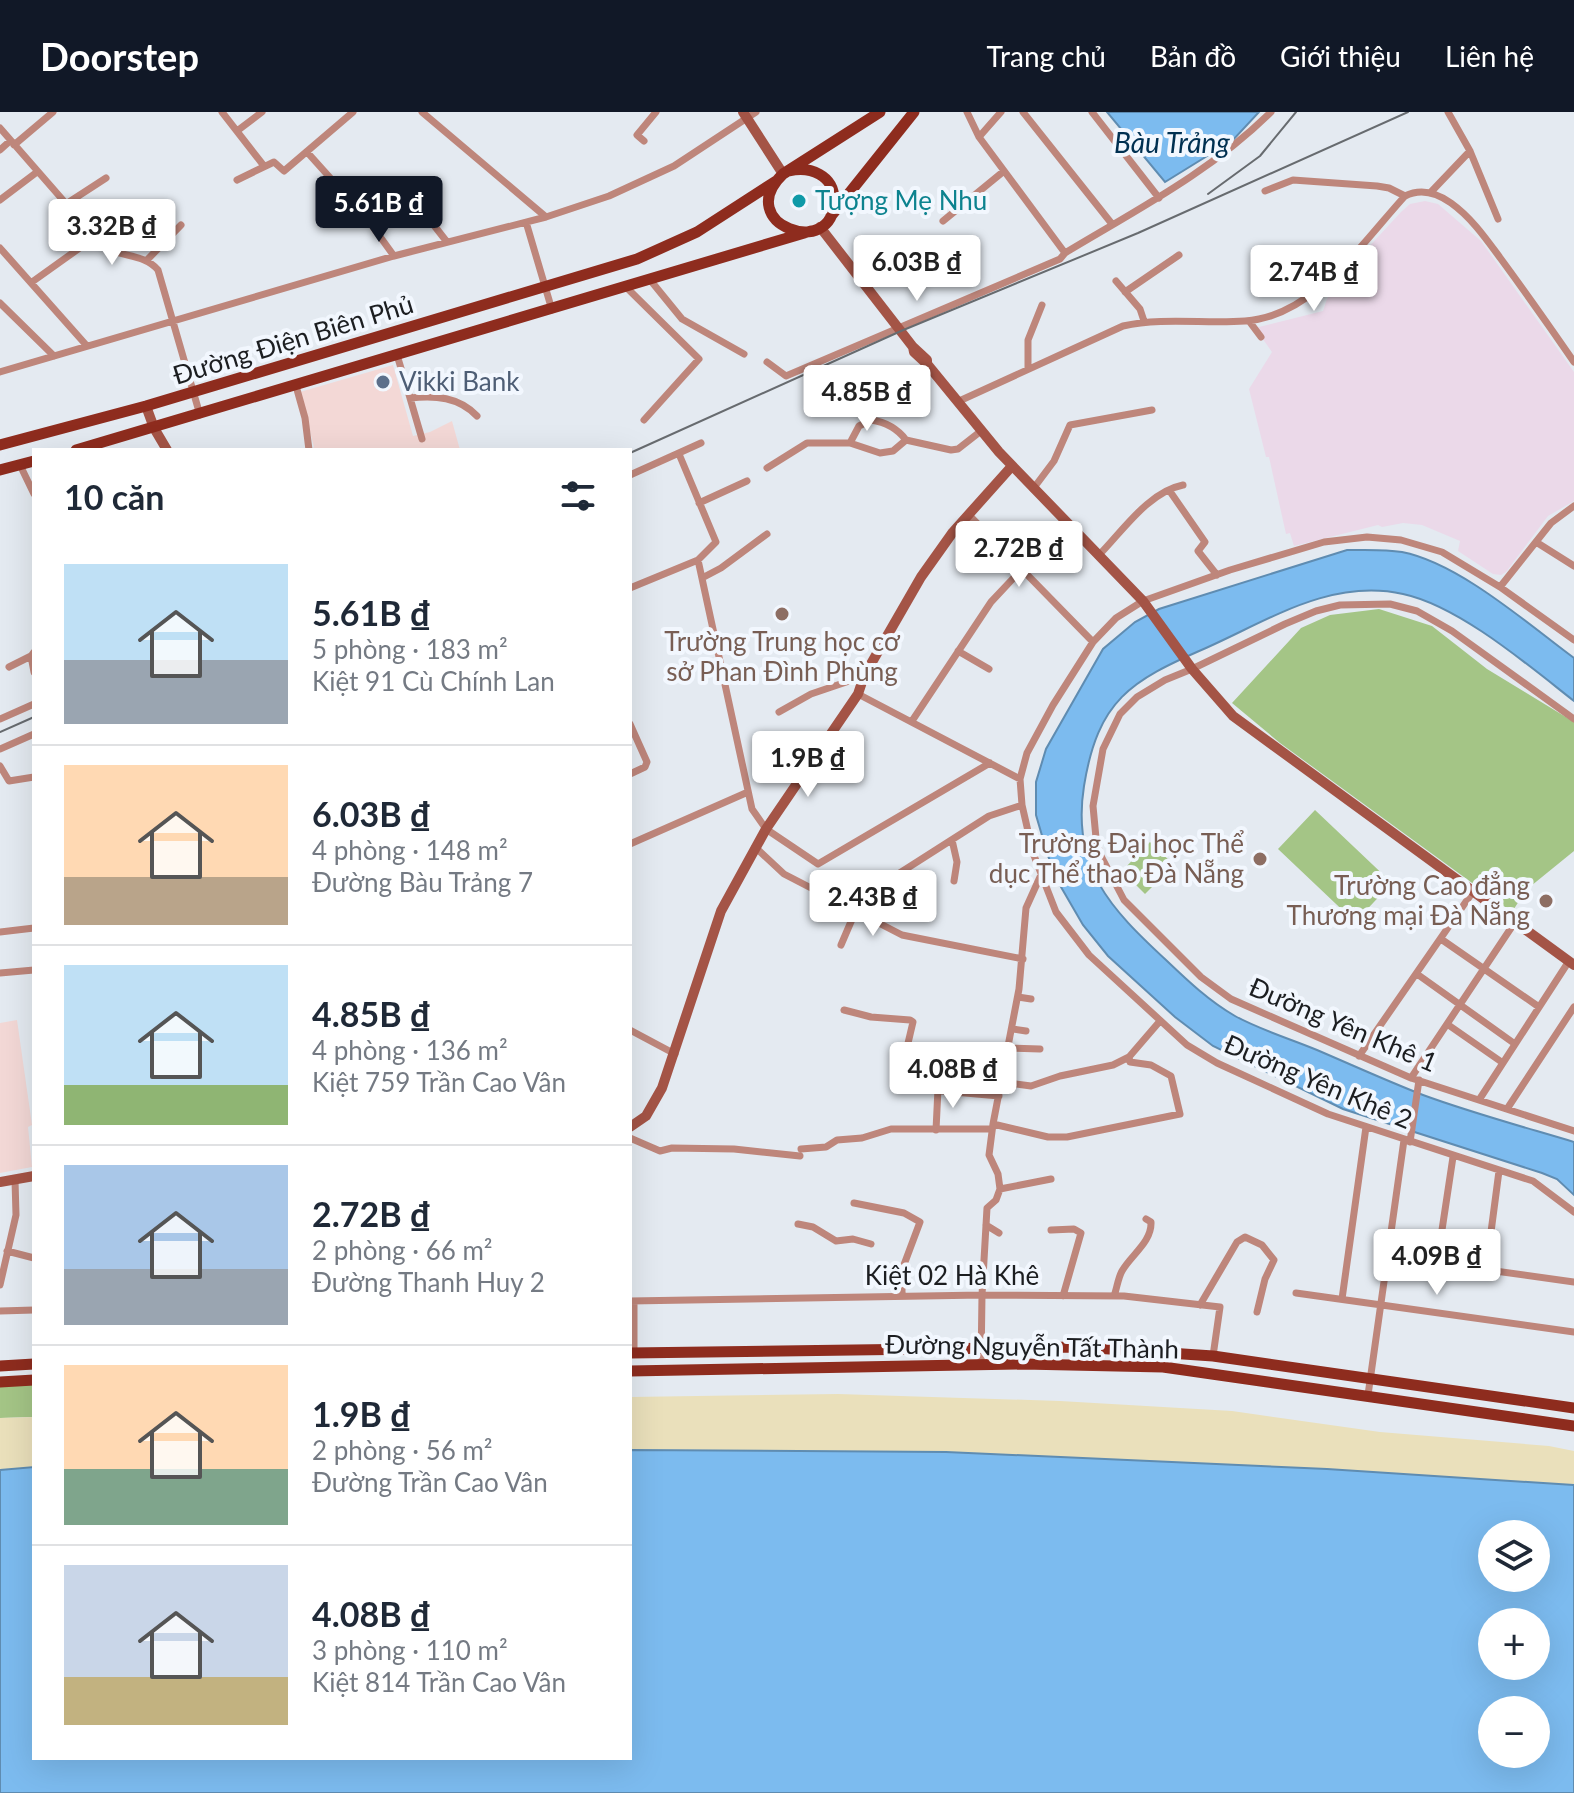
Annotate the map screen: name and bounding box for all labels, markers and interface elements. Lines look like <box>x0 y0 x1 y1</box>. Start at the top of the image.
text: Doorstep <box>40 33 199 79</box>
text: Trang chủ <box>987 39 1106 73</box>
text: Bản đồ <box>1150 39 1236 73</box>
text: Giới thiệu <box>1280 39 1401 73</box>
text: Liên hệ <box>1445 39 1534 73</box>
water label: Bàu Trảng <box>1114 125 1230 159</box>
pin: 5.61B ₫ <box>305 176 453 244</box>
place label: Tượng Mẹ Nhu <box>815 184 987 216</box>
text: 5.61B ₫ <box>334 186 424 218</box>
marker: Tượng Mẹ Nhu <box>790 192 808 210</box>
pin: 3.32B ₫ <box>38 199 186 267</box>
text: 3.32B ₫ <box>67 209 157 241</box>
pin: 6.03B ₫ <box>843 235 991 303</box>
text: 6.03B ₫ <box>872 245 962 277</box>
pin: 2.74B ₫ <box>1240 245 1388 313</box>
text: 2.74B ₫ <box>1269 255 1359 287</box>
street label: Đường Điện Biên Phủ <box>169 287 417 391</box>
place label: Vikki Bank <box>399 365 520 397</box>
pin: 4.85B ₫ <box>793 365 941 433</box>
marker: Vikki Bank <box>374 373 392 391</box>
text: 4.85B ₫ <box>822 375 912 407</box>
icon: filters <box>556 474 600 518</box>
text: 10 căn <box>64 476 165 517</box>
pin: 2.72B ₫ <box>945 521 1093 589</box>
text: 2.72B ₫ <box>974 531 1064 563</box>
text: 5.61B ₫ <box>312 592 431 633</box>
icon: home <box>128 596 224 692</box>
marker: Trường Trung học cơ sở Phan Đình Phùng <box>773 605 791 623</box>
place label: Trường Trung học cơ sở Phan Đình Phùng <box>664 625 901 687</box>
text: 5 phòng · 183 m² <box>312 633 508 665</box>
text: Kiệt 91 Cù Chính Lan <box>312 665 555 697</box>
pin: 1.9B ₫ <box>743 731 873 799</box>
text: 1.9B ₫ <box>770 741 846 773</box>
text: 6.03B ₫ <box>312 793 431 834</box>
icon: home <box>128 797 224 893</box>
place label: Trường Đại học Thể dục Thể thao Đà Nẵng <box>989 827 1244 889</box>
text: 4 phòng · 148 m² <box>312 834 508 866</box>
marker: Trường Đại học Thể dục Thể thao Đà Nẵng <box>1251 850 1269 868</box>
text: Đường Bàu Trảng 7 <box>312 866 533 898</box>
place label: Trường Cao đẳng Thương mại Đà Nẵng <box>1287 869 1530 931</box>
pin: 2.43B ₫ <box>799 870 947 938</box>
text: 2.43B ₫ <box>828 880 918 912</box>
marker: Trường Cao đẳng Thương mại Đà Nẵng <box>1537 892 1555 910</box>
street label: Đường Yên Khê 1 <box>1245 970 1442 1078</box>
text: 4.85B ₫ <box>312 993 431 1034</box>
icon: home <box>128 997 224 1093</box>
street label: Đường Yên Khê 2 <box>1220 1027 1417 1135</box>
text: 4 phòng · 136 m² <box>312 1034 508 1066</box>
pin: 4.08B ₫ <box>879 1042 1027 1110</box>
text: 4.08B ₫ <box>908 1052 998 1084</box>
text: Kiệt 759 Trần Cao Vân <box>312 1066 566 1098</box>
text: 2.72B ₫ <box>312 1193 431 1234</box>
icon: home <box>128 1197 224 1293</box>
pin: 4.09B ₫ <box>1363 1229 1511 1297</box>
text: 2 phòng · 66 m² <box>312 1234 493 1266</box>
text: 4.09B ₫ <box>1392 1239 1482 1271</box>
street label: Kiệt 02 Hà Khê <box>865 1259 1039 1291</box>
text: Đường Thanh Huy 2 <box>312 1266 545 1298</box>
street label: Đường Nguyễn Tất Thành <box>885 1327 1179 1365</box>
text: 1.9B ₫ <box>312 1393 411 1434</box>
icon: home <box>128 1397 224 1493</box>
text: 2 phòng · 56 m² <box>312 1434 493 1466</box>
text: Đường Trần Cao Vân <box>312 1466 548 1498</box>
map controls <box>1478 1520 1550 1768</box>
button: layers <box>1478 1520 1550 1592</box>
text: 4.08B ₫ <box>312 1593 431 1634</box>
icon: home <box>128 1597 224 1693</box>
button: + <box>1478 1608 1550 1680</box>
text: 3 phòng · 110 m² <box>312 1634 508 1666</box>
text: Kiệt 814 Trần Cao Vân <box>312 1666 566 1698</box>
button: − <box>1478 1696 1550 1768</box>

